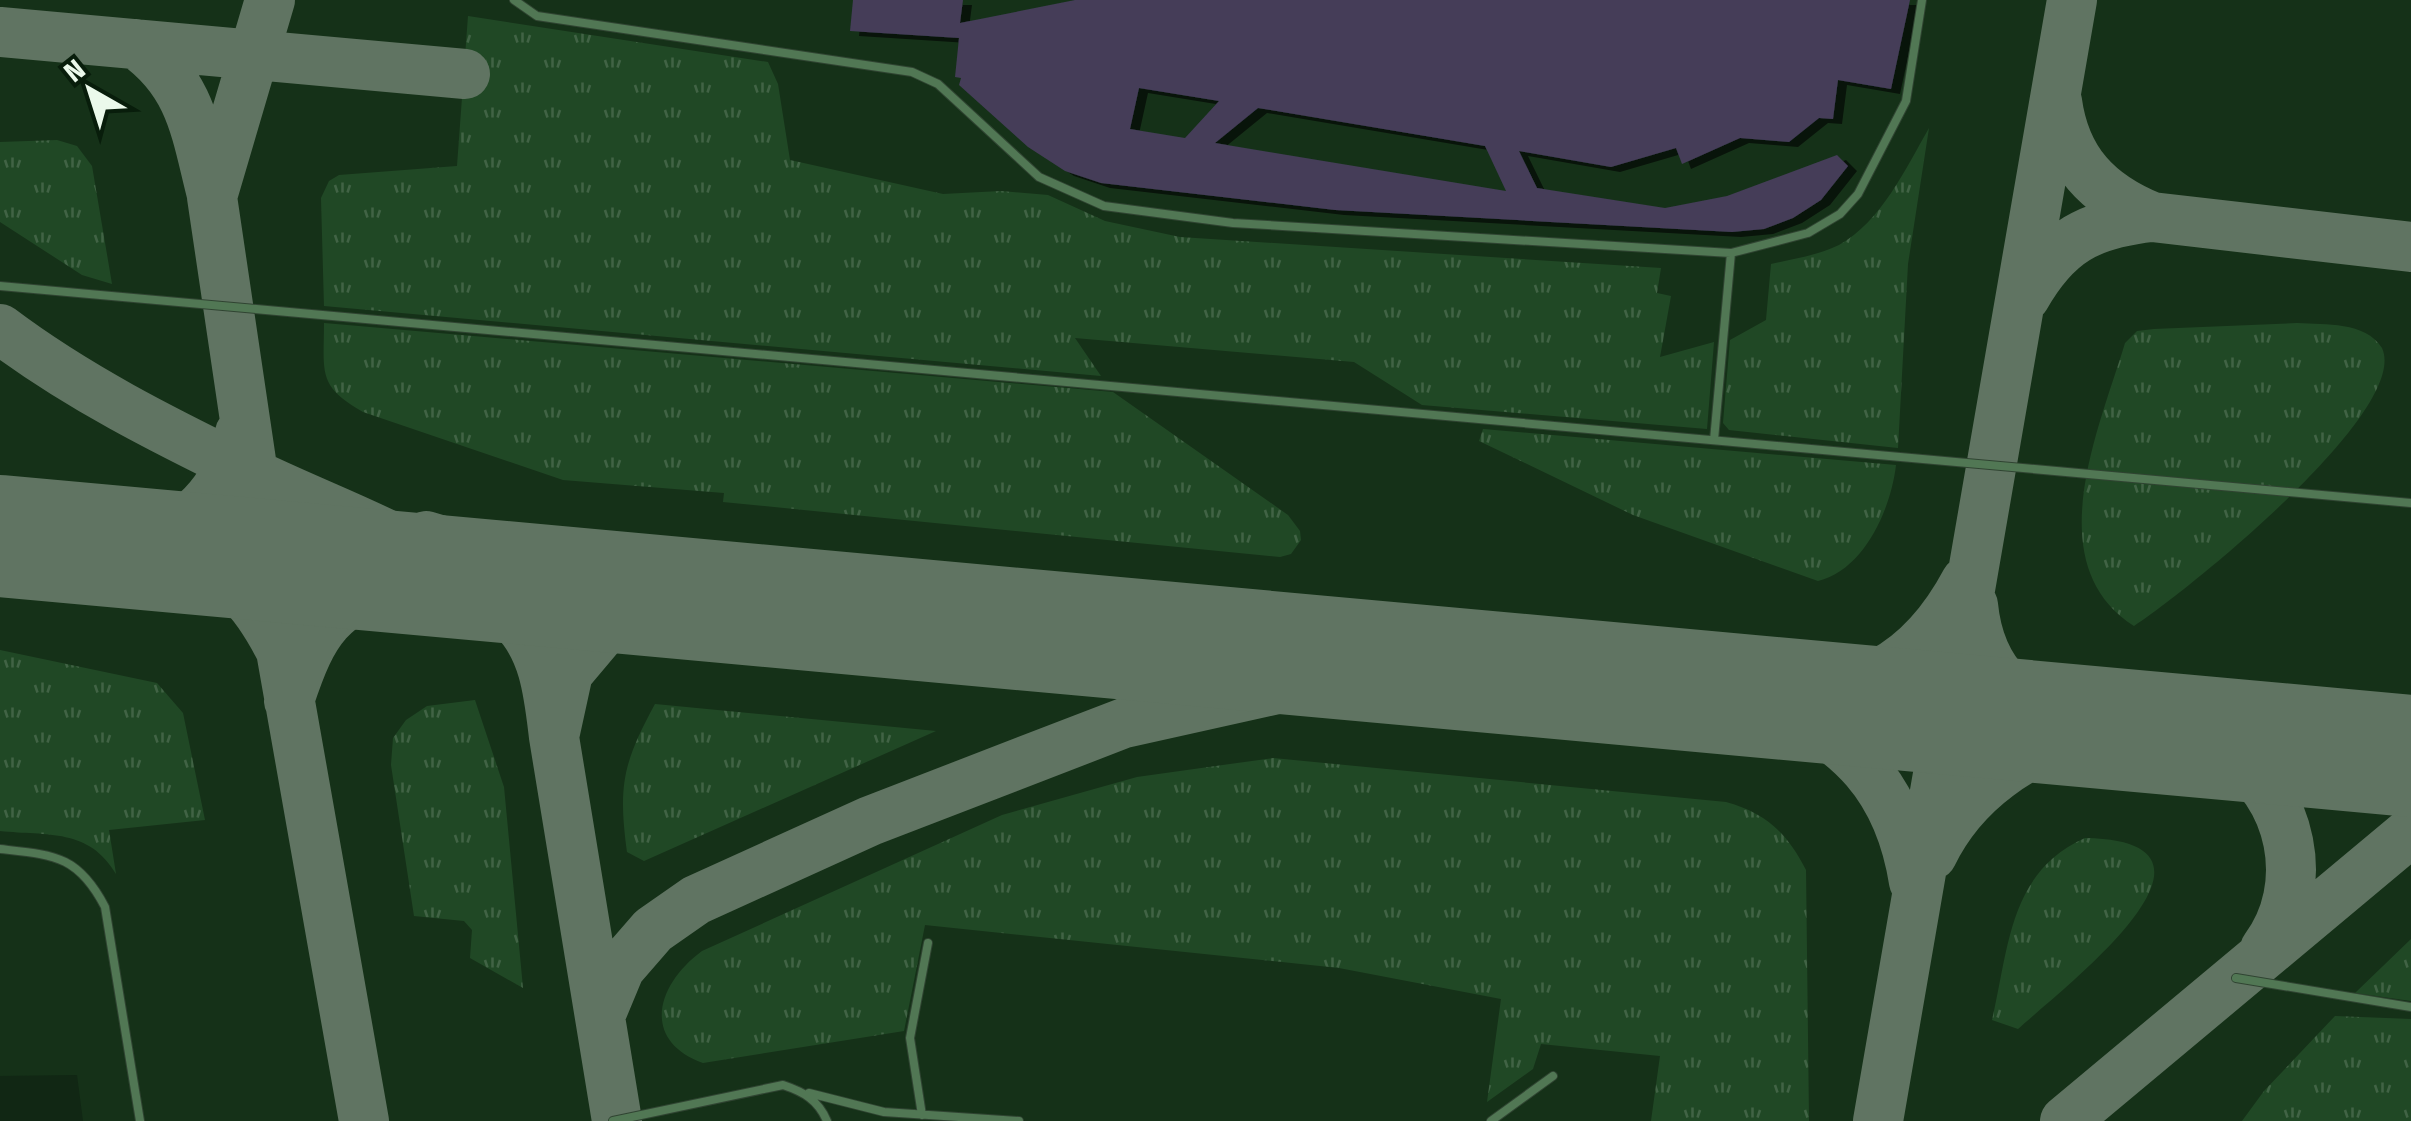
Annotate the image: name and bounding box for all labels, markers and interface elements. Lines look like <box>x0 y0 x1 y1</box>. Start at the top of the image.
north arrow <box>40 40 140 140</box>
text: N <box>58 53 91 89</box>

